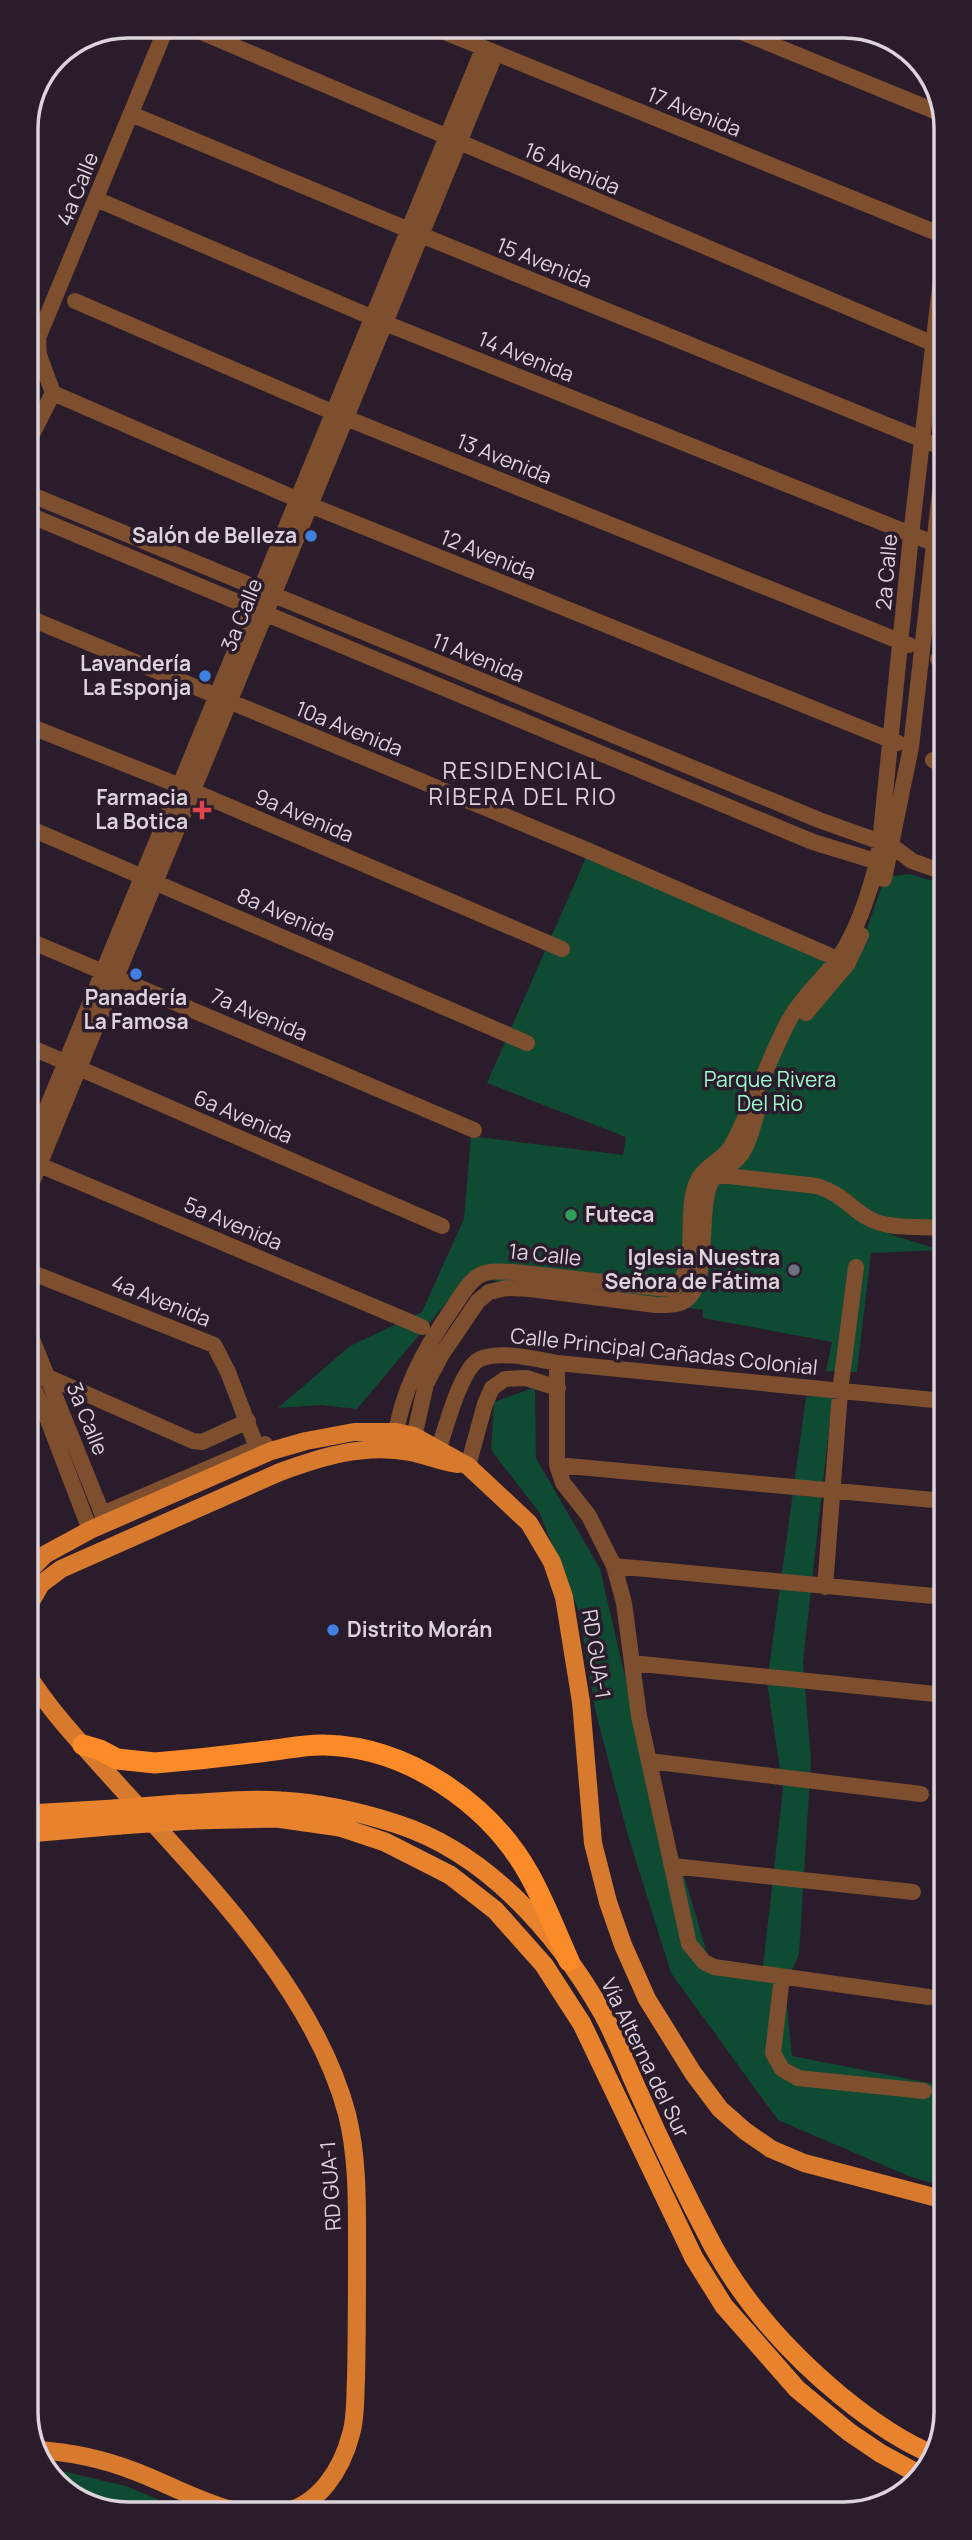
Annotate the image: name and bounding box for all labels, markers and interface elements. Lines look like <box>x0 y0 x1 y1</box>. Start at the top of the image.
street label: 17 Avenida <box>643 80 746 143</box>
street label: 16 Avenida <box>520 135 625 201</box>
street label: 4a Calle <box>50 148 104 230</box>
street label: 15 Avenida <box>492 230 596 294</box>
street label: 14 Avenida <box>474 324 578 388</box>
street label: 13 Avenida <box>453 426 556 490</box>
place label: Salón de Belleza <box>132 521 297 549</box>
street label: 12 Avenida <box>437 522 540 586</box>
marker: Salón de Belleza <box>303 528 319 544</box>
street label: 2a Calle <box>869 533 903 611</box>
street label: 3a Calle <box>214 574 268 655</box>
street label: 11 Avenida <box>428 626 528 688</box>
place label: Lavandería La Esponja <box>80 649 191 701</box>
marker: Lavandería La Esponja <box>197 668 213 684</box>
street label: 10a Avenida <box>292 694 407 762</box>
district label: RESIDENCIAL RIBERA DEL RIO <box>428 754 618 812</box>
street label: 9a Avenida <box>251 782 358 848</box>
place label: Farmacia La Botica <box>95 783 188 835</box>
marker: Farmacia La Botica <box>194 802 210 818</box>
street label: 8a Avenida <box>233 881 340 947</box>
marker: Panadería La Famosa <box>128 966 144 982</box>
street label: 7a Avenida <box>207 981 312 1047</box>
place label: Panadería La Famosa <box>83 983 189 1035</box>
park label: Parque Rivera Del Rio <box>704 1065 836 1117</box>
street label: 6a Avenida <box>190 1083 297 1149</box>
street label: 5a Avenida <box>180 1190 287 1256</box>
place label: Futeca <box>585 1200 654 1228</box>
marker: Futeca <box>563 1207 579 1223</box>
street label: 1a Calle <box>507 1236 583 1272</box>
place label: Iglesia Nuestra Señora de Fátima <box>605 1243 780 1295</box>
marker: Iglesia Nuestra Señora de Fátima <box>786 1262 802 1278</box>
street label: 4a Avenida <box>108 1268 215 1333</box>
street label: Calle Principal Cañadas Colonial <box>509 1321 819 1381</box>
street label: 3a Calle <box>61 1378 115 1459</box>
street label: RD GUA-1 <box>576 1607 618 1700</box>
place label: Distrito Morán <box>347 1615 492 1643</box>
marker: Distrito Morán <box>325 1622 341 1638</box>
street label: Vía Alterna del Sur <box>595 1973 697 2142</box>
street label: RD GUA-1 <box>313 2140 347 2232</box>

